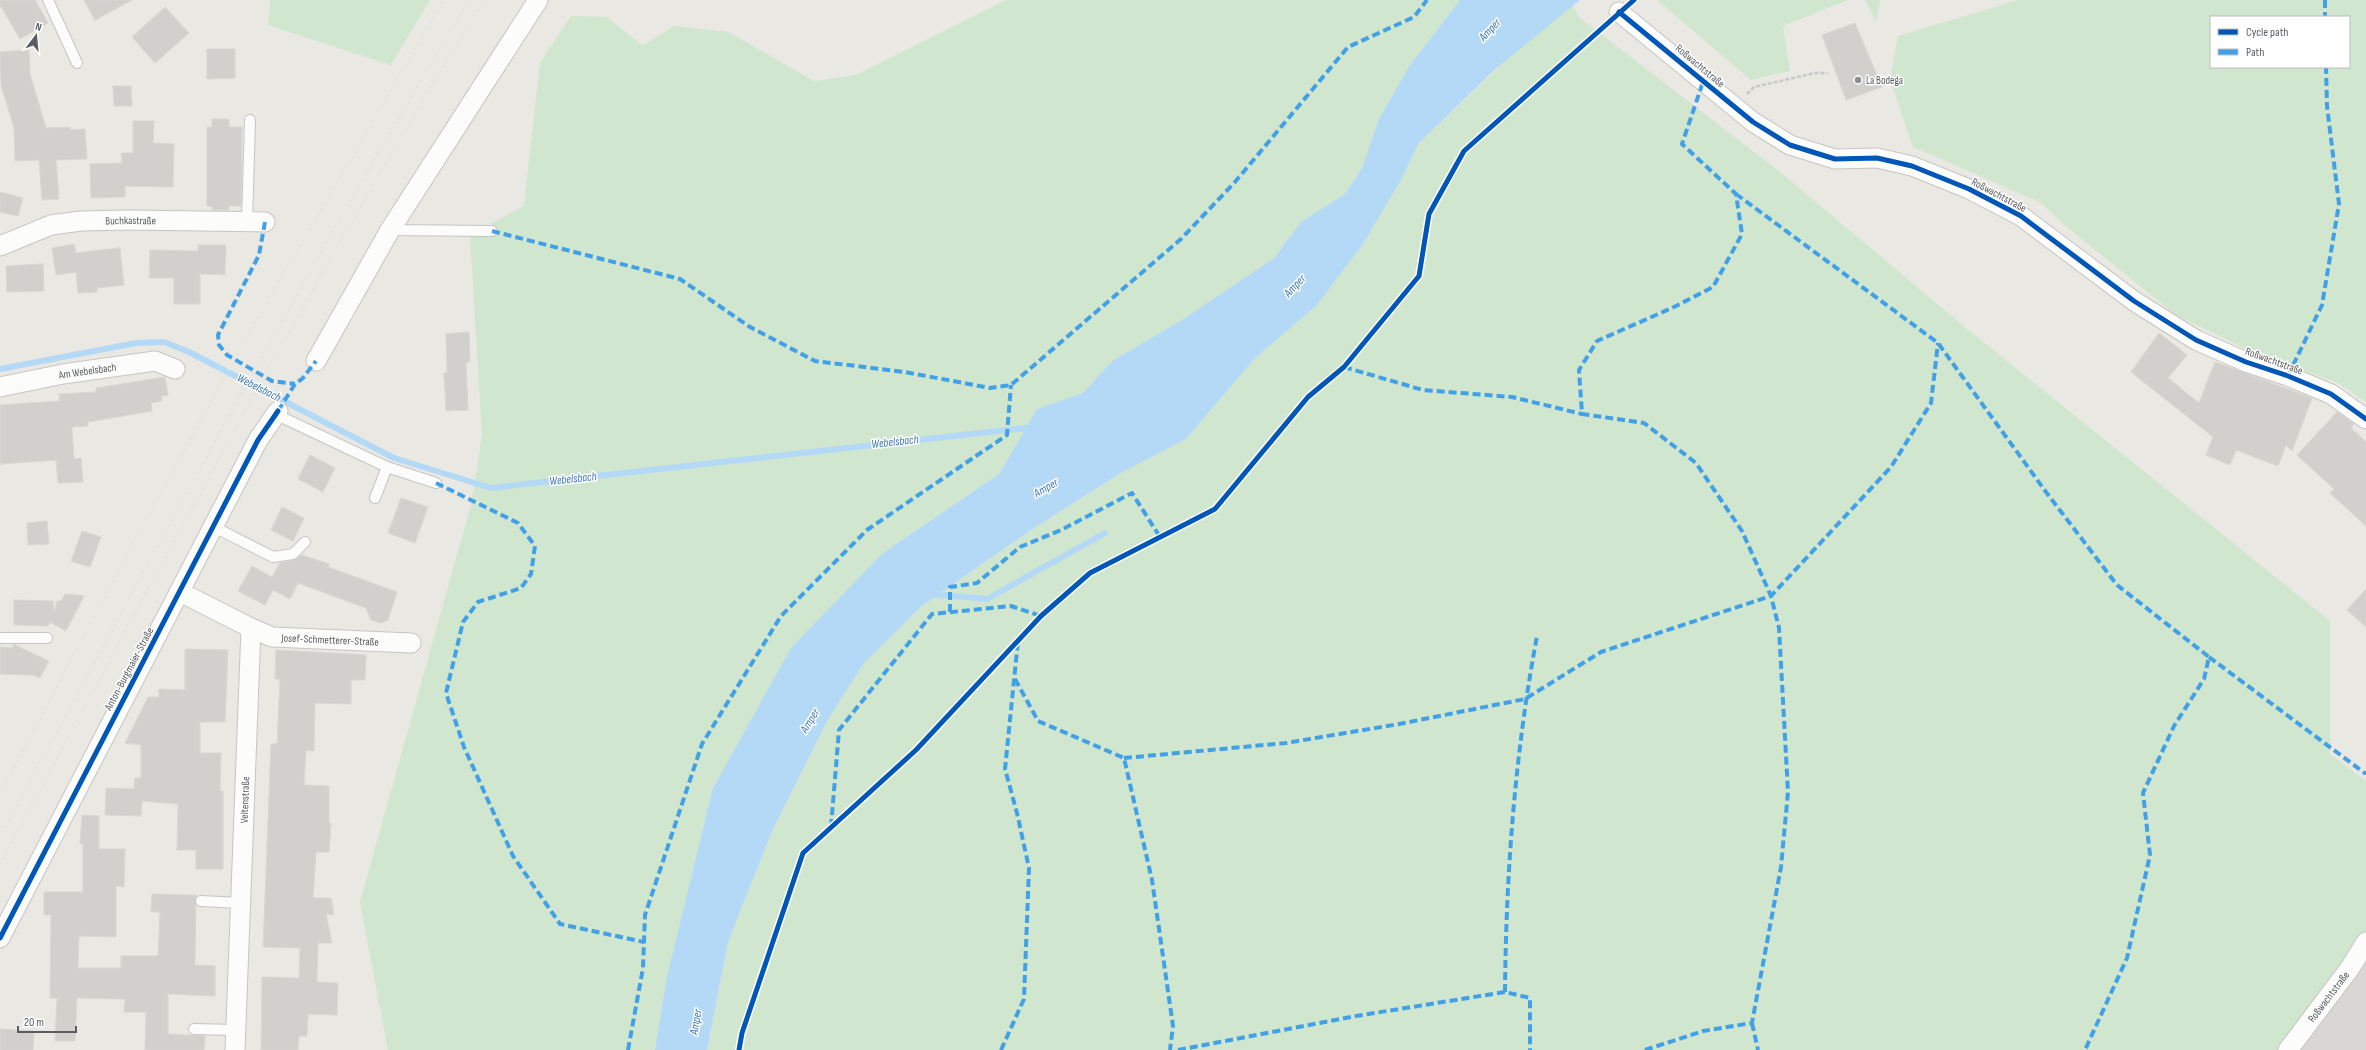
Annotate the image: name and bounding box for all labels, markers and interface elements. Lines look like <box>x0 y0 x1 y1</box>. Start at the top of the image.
water label: Amper <box>1475 15 1505 45</box>
north arrow <box>16 16 56 56</box>
legend <box>2210 16 2350 68</box>
text: N <box>34 20 43 34</box>
text: Cycle path <box>2246 25 2288 40</box>
street label: Roßwachtstraße <box>1673 42 1727 90</box>
text: Path <box>2246 45 2264 60</box>
place label: La Bodega <box>1866 74 1903 87</box>
marker: La Bodega <box>1853 75 1863 85</box>
street label: Roßwachtstraße <box>1969 175 2029 215</box>
street label: Buchkastraße <box>105 213 156 227</box>
water label: Amper <box>1280 271 1310 301</box>
street label: Roßwachtstraße <box>2243 345 2305 377</box>
street label: Am Webelsbach <box>56 360 117 381</box>
water label: Webelsbach <box>234 371 284 405</box>
water label: Webelsbach <box>871 432 919 452</box>
water label: Webelsbach <box>549 469 597 489</box>
water label: Amper <box>1030 475 1061 501</box>
street label: Anton-Burgmaier-Straße <box>101 625 156 714</box>
street label: Josef-Schmetterer-Straße <box>280 631 379 648</box>
water label: Amper <box>796 706 823 737</box>
street label: Veltenstraße <box>238 776 252 824</box>
street label: Roßwachtstraße <box>2305 969 2352 1025</box>
water label: Amper <box>686 1007 706 1037</box>
scale bar <box>18 1008 76 1034</box>
text: 20 m <box>24 1015 44 1030</box>

